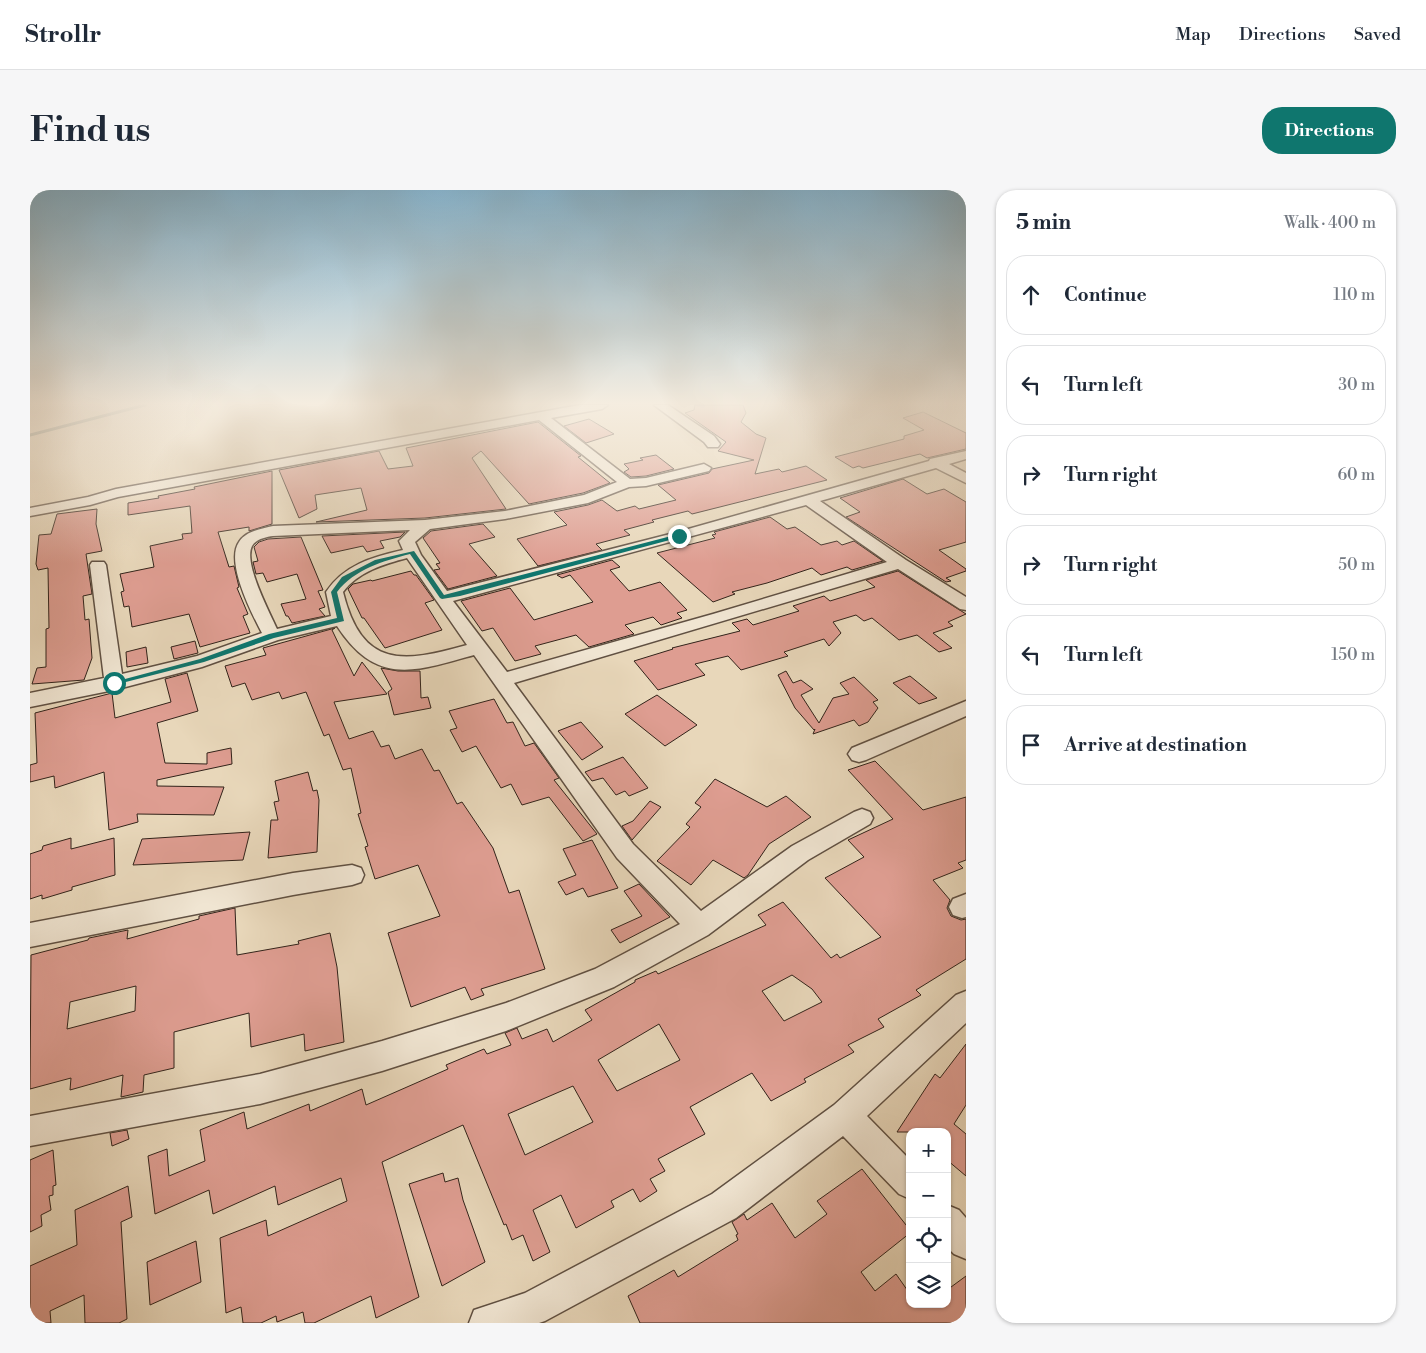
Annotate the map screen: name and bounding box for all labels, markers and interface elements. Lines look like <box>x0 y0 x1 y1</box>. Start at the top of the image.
text: Strollr <box>25 20 101 50</box>
text: Map <box>1175 23 1211 46</box>
text: Directions <box>1239 23 1326 46</box>
text: Saved <box>1354 23 1401 46</box>
button: Directions <box>1262 107 1396 154</box>
text: Find us <box>30 109 150 152</box>
text: 5 min <box>1016 210 1071 236</box>
text: Walk · 400 m <box>1284 213 1376 233</box>
icon: ahead <box>1017 281 1045 309</box>
text: Continue <box>1064 283 1147 307</box>
text: 110 m <box>1333 285 1375 305</box>
icon: left <box>1017 371 1045 399</box>
text: Turn left <box>1064 373 1143 397</box>
text: 30 m <box>1338 375 1375 395</box>
icon: right <box>1017 461 1045 489</box>
text: Turn right <box>1064 463 1157 487</box>
text: 60 m <box>1337 465 1375 485</box>
route end <box>668 525 691 548</box>
icon: right <box>1017 551 1045 579</box>
text: Turn right <box>1064 553 1157 577</box>
text: 50 m <box>1338 555 1375 575</box>
icon: left <box>1017 641 1045 669</box>
text: Turn left <box>1064 643 1143 667</box>
text: 150 m <box>1331 645 1375 665</box>
route start <box>103 672 126 695</box>
icon: arrive <box>1017 731 1045 759</box>
text: Arrive at destination <box>1064 733 1247 757</box>
map controls <box>906 1128 951 1308</box>
button: + <box>906 1128 951 1173</box>
button: − <box>906 1173 951 1218</box>
button: locate <box>906 1218 951 1263</box>
button: layers <box>906 1263 951 1308</box>

